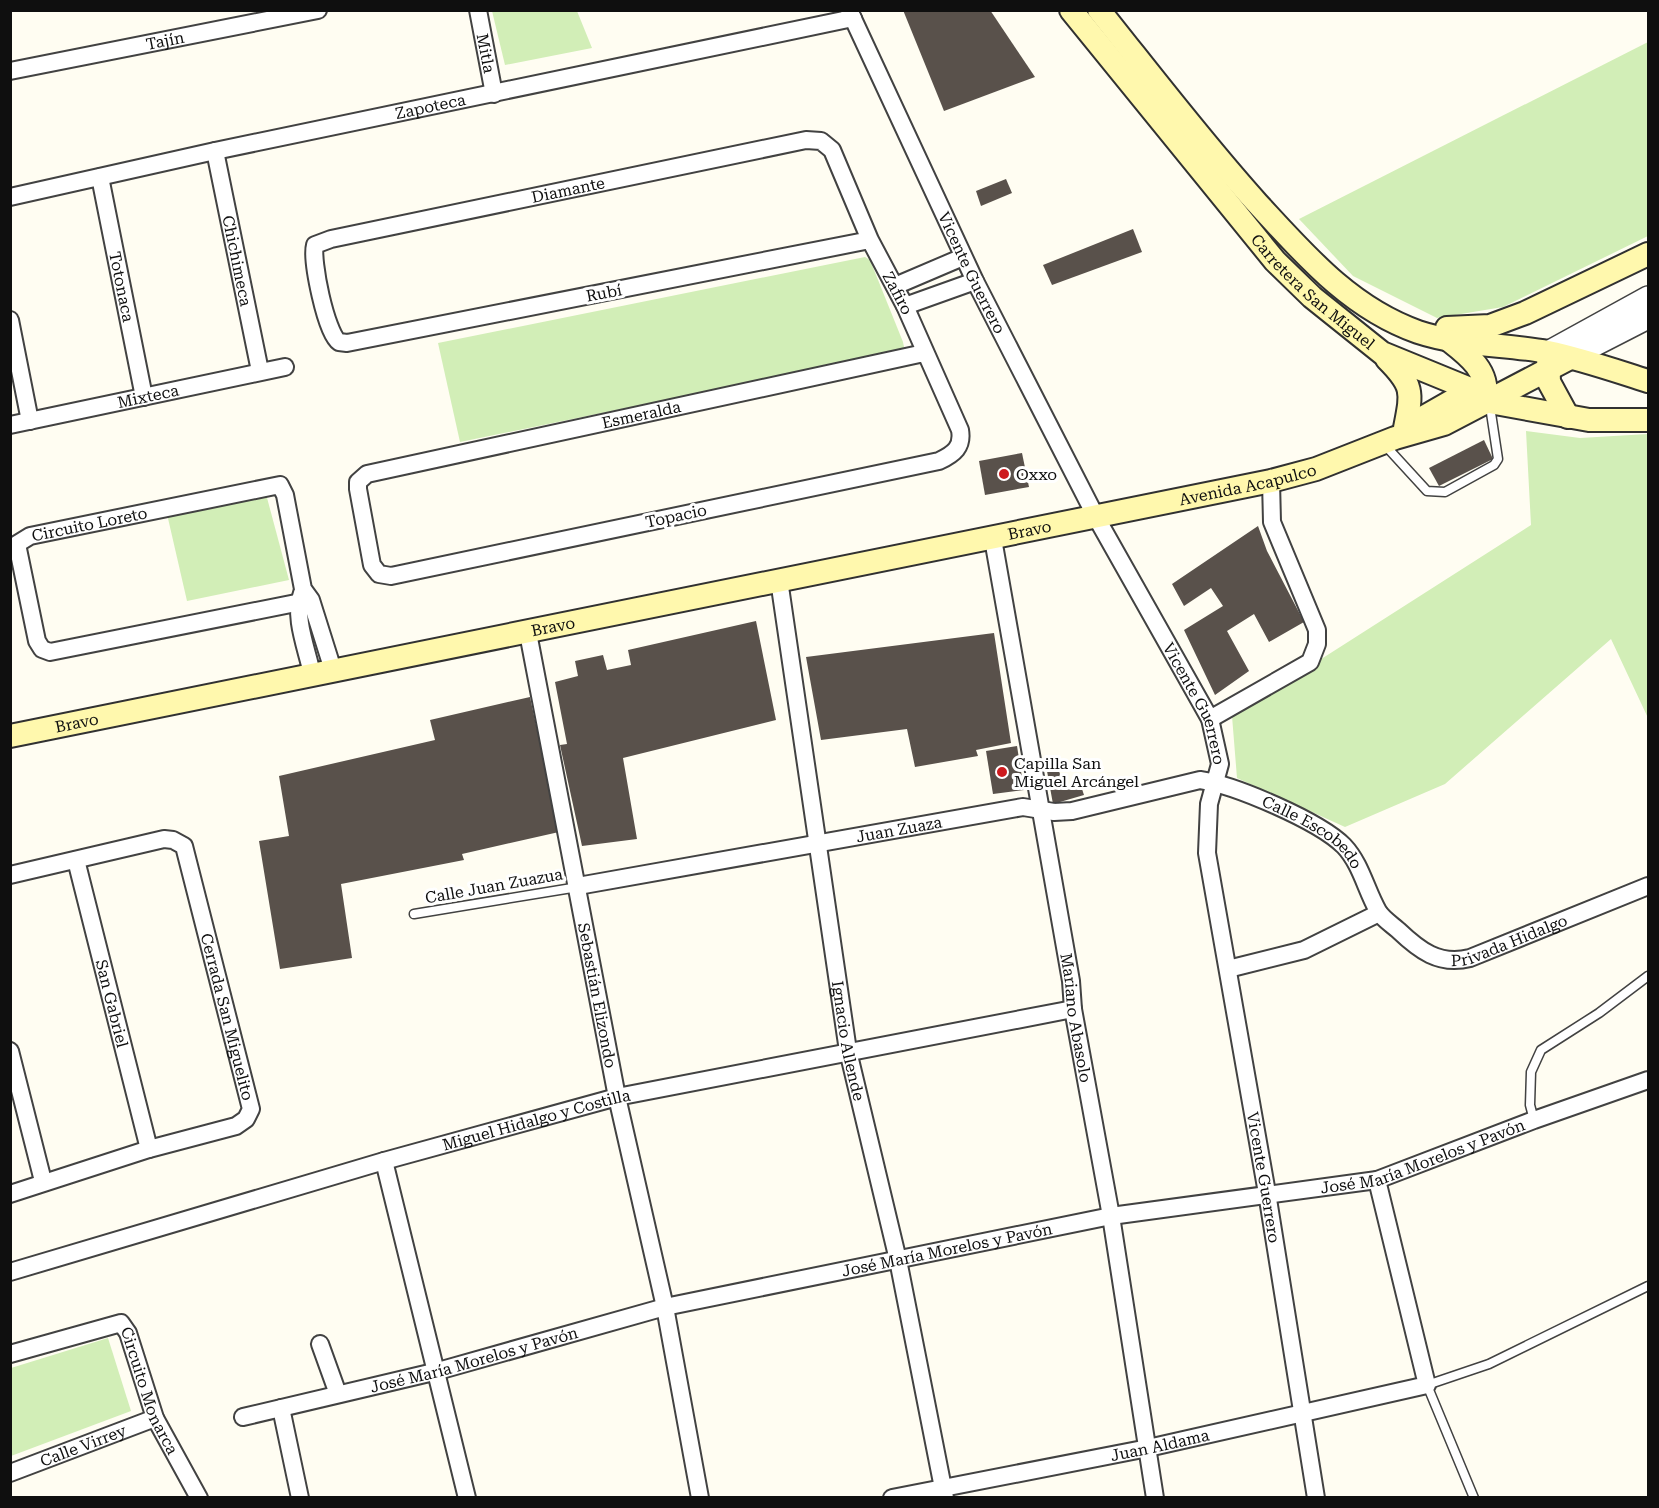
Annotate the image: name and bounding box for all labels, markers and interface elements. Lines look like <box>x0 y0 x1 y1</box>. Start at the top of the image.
street label: Tajín <box>144 27 186 53</box>
street label: Mitla <box>473 32 499 75</box>
street label: Zapoteca <box>393 89 467 123</box>
street label: Diamante <box>530 173 607 206</box>
street label: Vicente Guerrero <box>935 209 1010 337</box>
street label: Chichimeca <box>219 214 256 308</box>
street label: Carretera San Miguel <box>1247 230 1379 353</box>
street label: Totonaca <box>106 250 138 324</box>
street label: Zafiro <box>879 268 917 318</box>
street label: Rubí <box>584 280 624 306</box>
street label: Mixteca <box>115 380 181 412</box>
street label: Esmeralda <box>600 397 683 432</box>
street label: Avenida Acapulco <box>1177 460 1318 509</box>
place label: Oxxo <box>1016 465 1057 484</box>
marker: Oxxo <box>997 467 1011 481</box>
street label: Topacio <box>644 500 709 532</box>
street label: Circuito Loreto <box>30 503 149 545</box>
street label: Bravo <box>1006 516 1053 544</box>
street label: Bravo <box>529 612 577 640</box>
street label: Vicente Guerrero <box>1159 639 1229 766</box>
street label: Bravo <box>53 709 100 736</box>
place label: Capilla San Miguel Arcángel <box>1014 754 1139 791</box>
marker: Capilla San Miguel Arcángel <box>995 765 1009 779</box>
street label: Calle Escobedo <box>1259 791 1367 872</box>
street label: Juan Zuaza <box>855 812 944 846</box>
street label: Calle Juan Zuazua <box>424 864 565 907</box>
street label: Privada Hidalgo <box>1450 910 1570 970</box>
street label: Sebastián Elizondo <box>574 921 621 1070</box>
street label: Cerrada San Miguelito <box>197 931 258 1103</box>
street label: Mariano Abasolo <box>1057 952 1096 1084</box>
street label: San Gabriel <box>92 957 133 1050</box>
street label: Ignacio Allende <box>828 980 869 1103</box>
street label: Miguel Hidalgo y Costilla <box>440 1085 632 1154</box>
street label: Vicente Guerrero <box>1243 1110 1284 1245</box>
street label: José María Morelos y Pavón <box>1319 1115 1527 1197</box>
street label: José María Morelos y Pavón <box>840 1219 1054 1280</box>
street label: Circuito Monarca <box>117 1323 183 1458</box>
street label: José María Morelos y Pavón <box>368 1323 580 1396</box>
street label: Calle Virrey <box>37 1420 129 1470</box>
street label: Juan Aldama <box>1109 1425 1211 1465</box>

